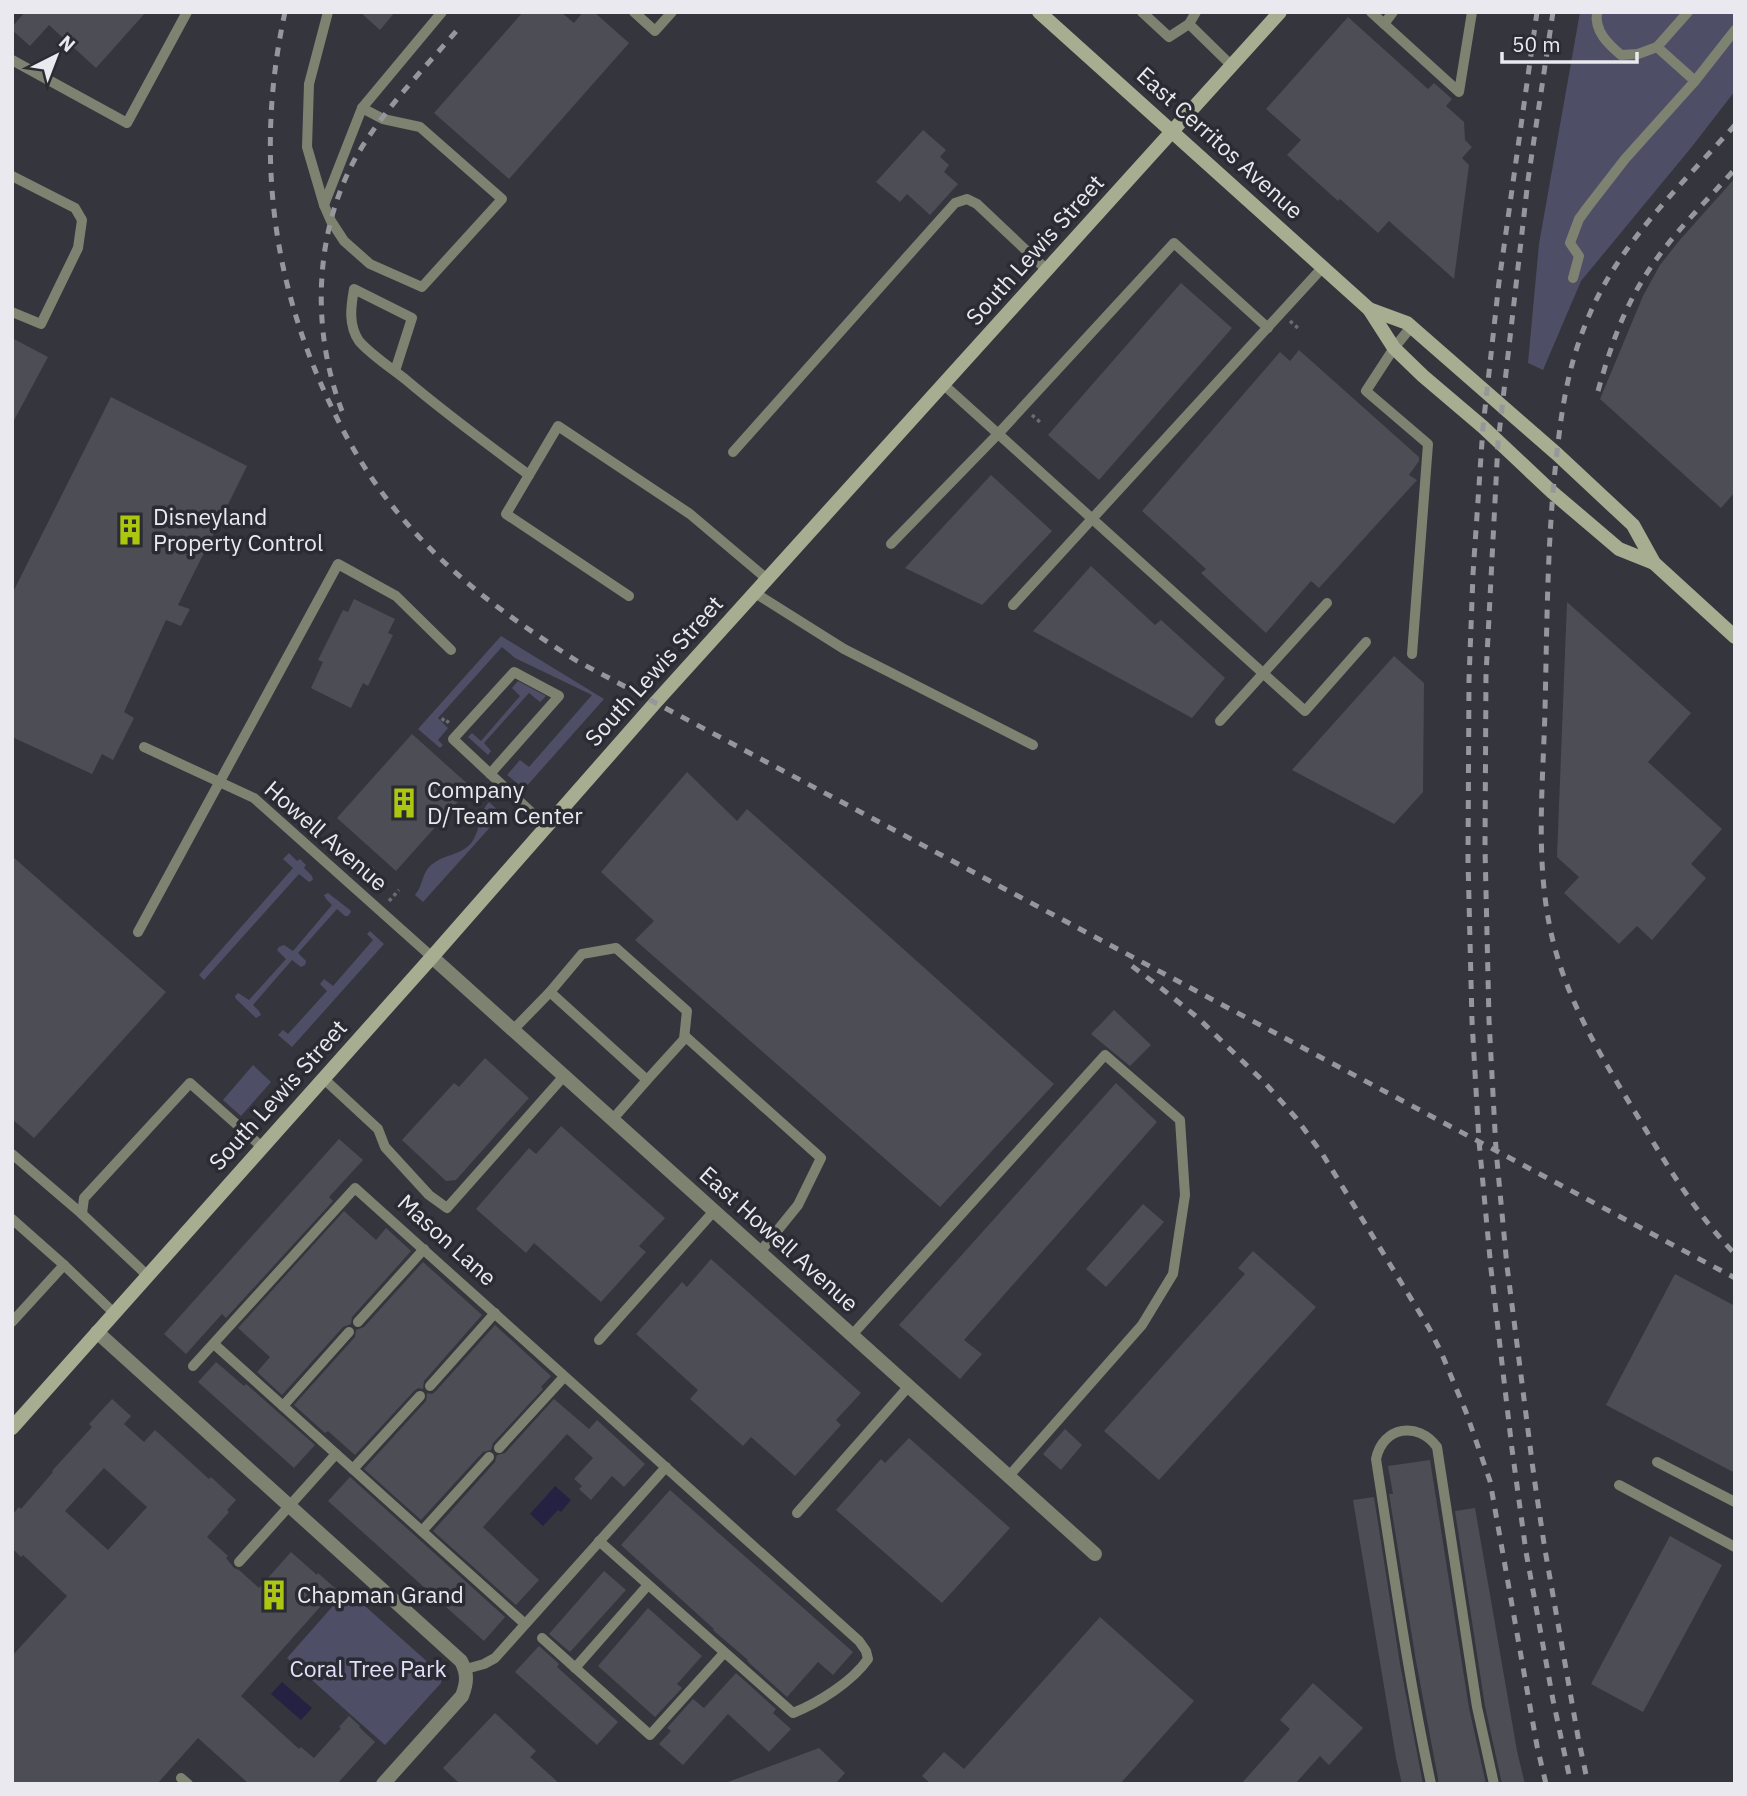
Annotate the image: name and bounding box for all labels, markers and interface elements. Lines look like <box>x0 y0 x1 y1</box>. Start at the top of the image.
north arrow <box>21 21 91 91</box>
scale bar <box>1502 21 1637 65</box>
text: N <box>54 30 81 57</box>
text: 50 m <box>1512 30 1561 58</box>
street label: East Cerritos Avenue <box>1131 59 1310 225</box>
street label: South Lewis Street <box>959 168 1110 331</box>
place label: Disneyland Property Control <box>153 501 323 557</box>
building icon: Disneyland Property Control <box>113 513 147 547</box>
street label: South Lewis Street <box>578 589 729 752</box>
street label: Howell Avenue <box>259 773 395 897</box>
place label: Company D/Team Center <box>427 774 583 830</box>
building icon: Company D/Team Center <box>387 786 421 820</box>
street label: South Lewis Street <box>202 1013 353 1176</box>
street label: East Howell Avenue <box>694 1159 866 1318</box>
street label: Mason Lane <box>392 1187 503 1292</box>
building icon: Chapman Grand <box>257 1578 291 1612</box>
place label: Chapman Grand <box>297 1579 464 1609</box>
park label: Coral Tree Park <box>289 1653 447 1683</box>

